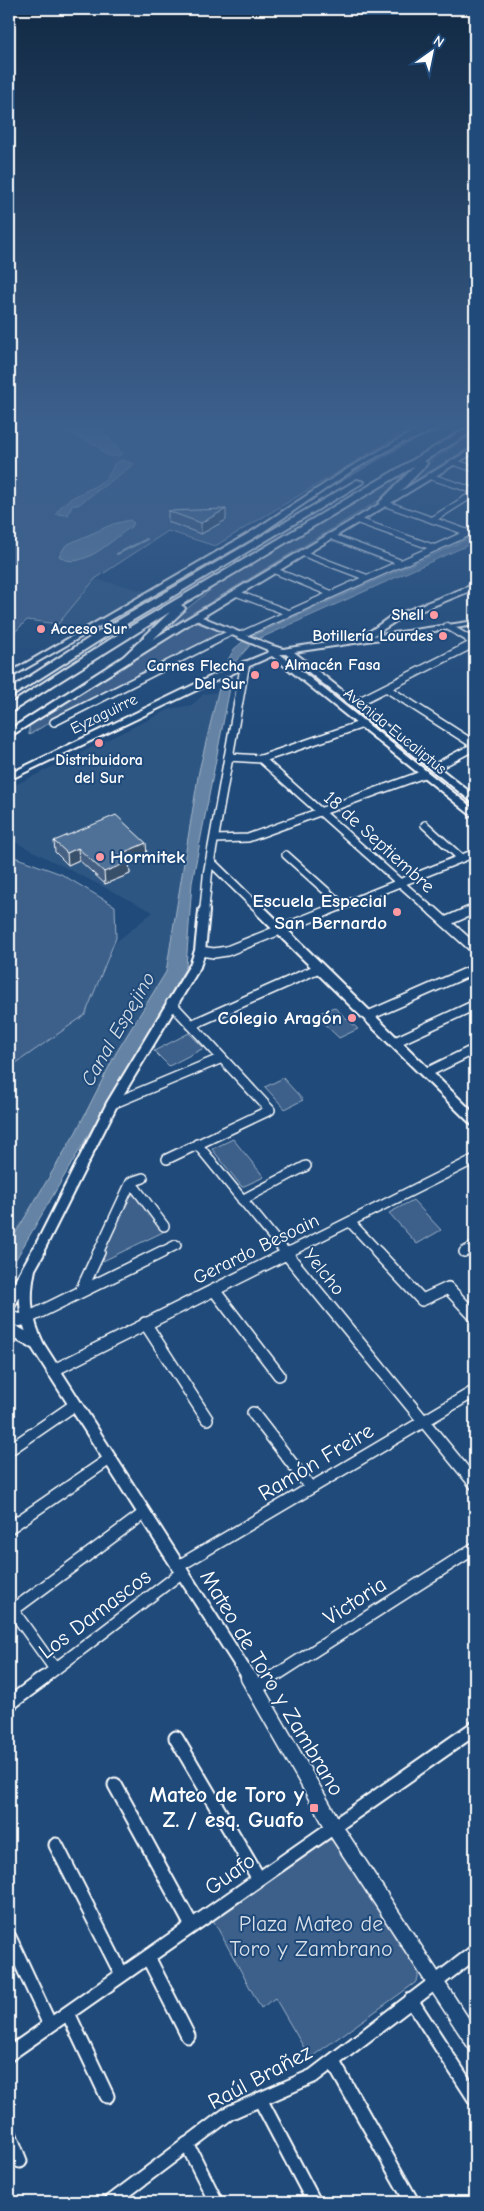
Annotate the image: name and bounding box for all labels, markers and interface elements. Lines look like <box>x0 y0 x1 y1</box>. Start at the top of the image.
north arrow <box>406 28 456 78</box>
text: N <box>430 32 447 51</box>
place label: Shell <box>391 606 424 624</box>
marker: Shell <box>428 609 440 621</box>
place label: Acceso Sur <box>51 620 128 638</box>
marker: Acceso Sur <box>35 623 47 635</box>
place label: Botillería Lourdes <box>313 627 433 645</box>
marker: Botillería Lourdes <box>437 630 449 642</box>
place label: Almacén Fasa <box>285 656 381 674</box>
place label: Carnes Flecha Del Sur <box>147 657 246 693</box>
marker: Almacén Fasa <box>269 659 281 671</box>
marker: Carnes Flecha Del Sur <box>249 669 261 681</box>
street label: Avenida Eucaliptus <box>340 684 450 778</box>
street label: Eyzaguirre <box>68 690 140 738</box>
marker: Distribuidora del Sur <box>93 737 105 749</box>
place label: Distribuidora del Sur <box>55 751 143 787</box>
street label: 18 de Septiembre <box>319 787 439 897</box>
place label: Hormitek <box>110 846 186 868</box>
marker: Hormitek <box>94 851 106 863</box>
place label: Escuela Especial San Bernardo <box>252 890 387 934</box>
marker: Escuela Especial San Bernardo <box>391 906 403 918</box>
water label: Canal Espejino <box>76 968 160 1090</box>
place label: Colegio Aragón <box>218 1007 342 1029</box>
marker: Colegio Aragón <box>346 1012 358 1024</box>
street label: Gerardo Besoain <box>189 1209 323 1289</box>
street label: Yelcho <box>299 1244 349 1300</box>
street label: Ramón Freire <box>254 1417 378 1507</box>
street label: Los Damascos <box>34 1563 156 1665</box>
street label: Mateo de Toro y Zambrano <box>194 1565 350 1801</box>
street label: Victoria <box>319 1571 391 1631</box>
place label: Mateo de Toro y Z. / esq. Guafo <box>149 1782 305 1833</box>
marker: Mateo de Toro y Z. / esq. Guafo <box>308 1802 320 1814</box>
street label: Guafo <box>200 1847 260 1901</box>
park label: Plaza Mateo de Toro y Zambrano <box>229 1911 393 1962</box>
street label: Raúl Brañez <box>204 2039 317 2115</box>

